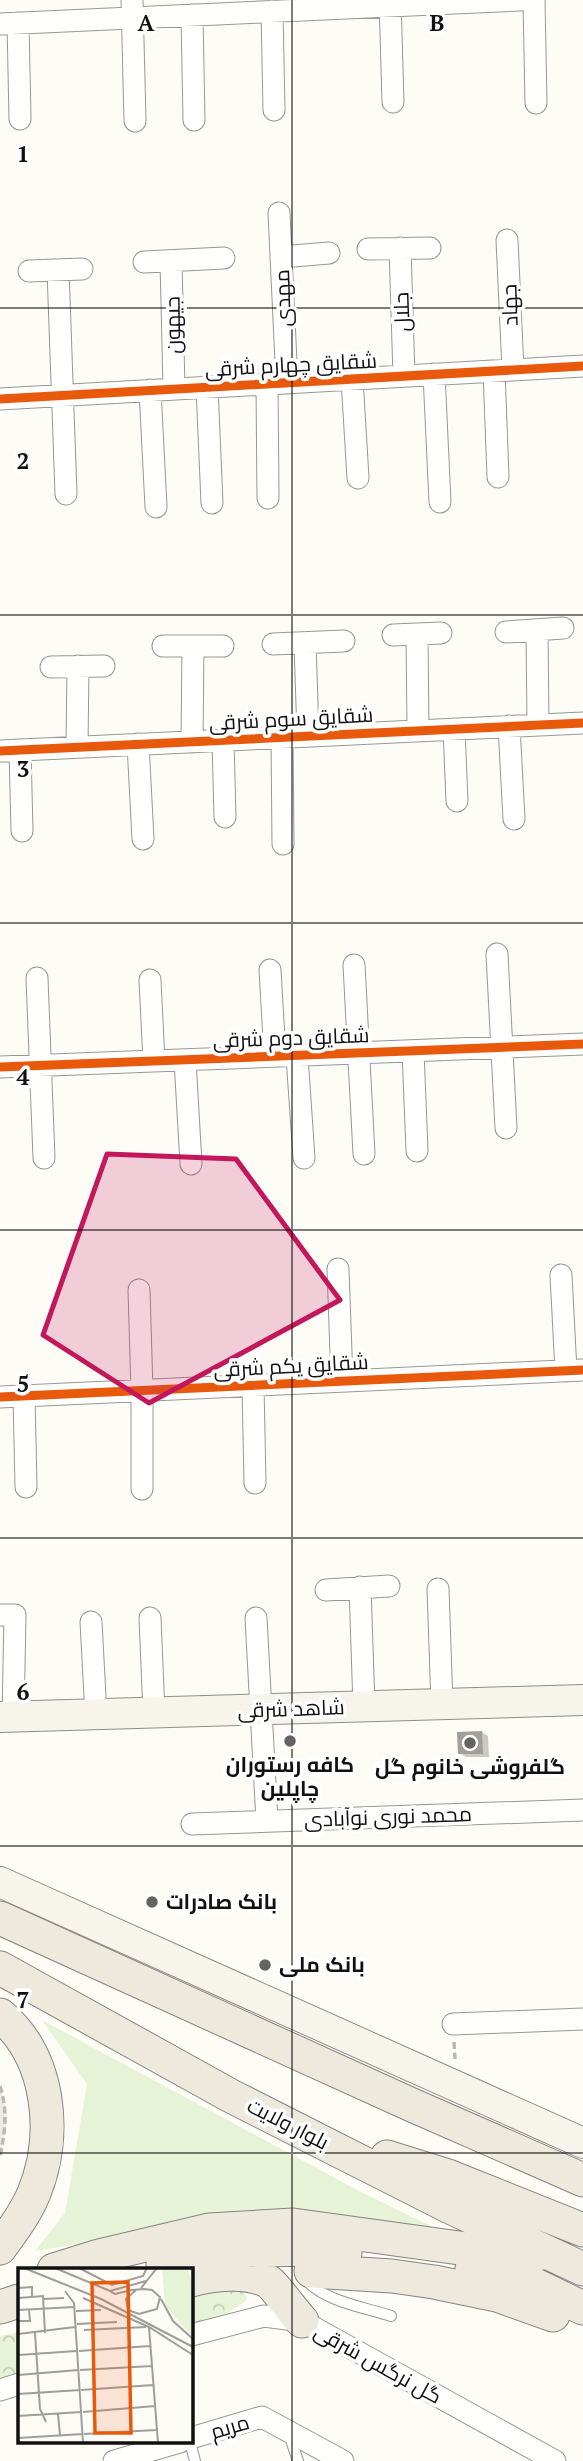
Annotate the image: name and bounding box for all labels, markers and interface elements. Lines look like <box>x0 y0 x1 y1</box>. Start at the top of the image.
text: A <box>138 7 155 38</box>
text: B <box>430 7 445 38</box>
text: 1 <box>17 138 30 169</box>
street label: مهدی <box>267 269 297 327</box>
street label: جهاد <box>494 284 524 326</box>
street label: جلال <box>386 292 416 332</box>
street label: جیهون <box>157 296 187 354</box>
street label: شقایق چهارم شرقی <box>204 346 378 383</box>
text: 2 <box>17 445 30 476</box>
street label: شقایق سوم شرقی <box>208 700 374 737</box>
text: 3 <box>17 753 30 784</box>
street label: شقایق دوم شرقی <box>212 1020 370 1055</box>
text: 4 <box>17 1061 30 1092</box>
street label: شقایق یکم شرقی <box>213 1347 369 1384</box>
text: 5 <box>17 1368 30 1399</box>
text: 6 <box>17 1676 30 1707</box>
street label: شاهد شرقی <box>237 1692 345 1724</box>
marker: کافه رستوران چاپلین <box>282 1733 298 1749</box>
marker: گلفروشی خانوم گل <box>462 1735 478 1751</box>
place label: کافه رستوران چاپلین <box>226 1750 354 1804</box>
place label: گلفروشی خانوم گل <box>375 1752 565 1781</box>
street label: محمد نوری نوآبادی <box>304 1799 472 1833</box>
place label: بانک صادرات <box>166 1887 277 1915</box>
marker: بانک صادرات <box>144 1894 160 1910</box>
place label: بانک ملی <box>279 1950 365 1978</box>
marker: بانک ملی <box>257 1957 273 1973</box>
text: 7 <box>17 1984 30 2015</box>
street label: بلوار ولایت <box>243 2091 334 2156</box>
inset map <box>18 2268 192 2444</box>
street label: گل نرگس شرقی <box>310 2317 447 2410</box>
street label: مریم <box>207 2407 253 2446</box>

